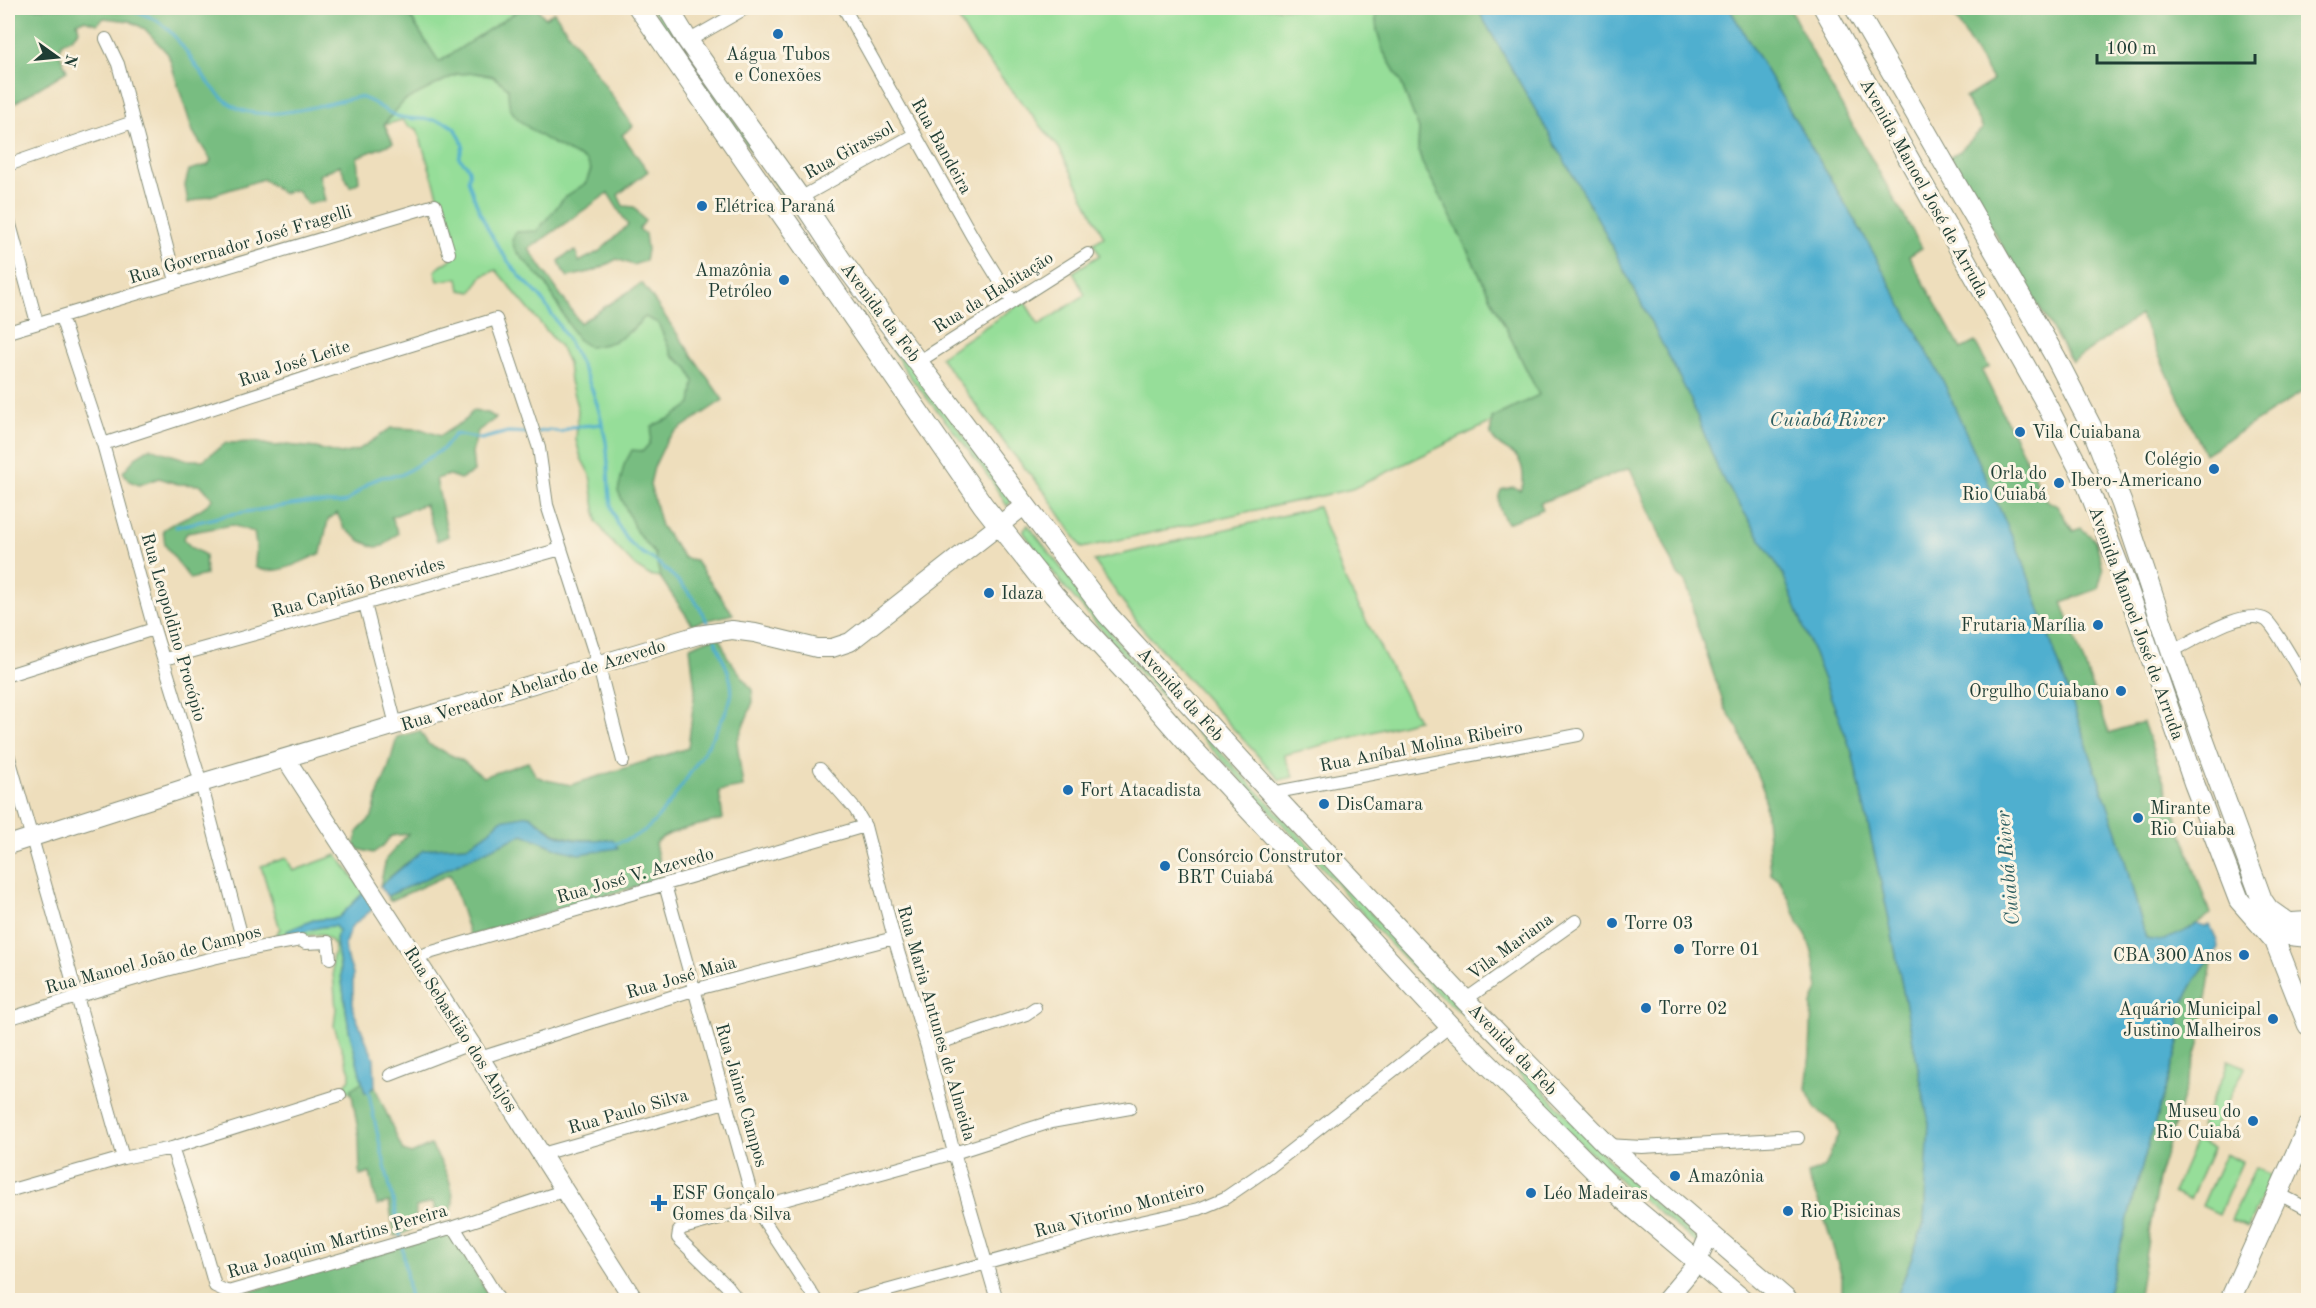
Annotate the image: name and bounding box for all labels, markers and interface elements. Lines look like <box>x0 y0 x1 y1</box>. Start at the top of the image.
north arrow <box>27 27 87 87</box>
marker: Aágua Tubos e Conexões <box>771 27 785 41</box>
scale bar <box>2097 27 2254 65</box>
text: 100 m <box>2106 40 2157 58</box>
place label: Aágua Tubos e Conexões <box>726 46 830 85</box>
text: N <box>60 52 79 69</box>
street label: Avenida Manoel José de Arruda <box>1856 76 1992 301</box>
street label: Rua Bandeira <box>907 96 975 197</box>
street label: Rua Girassol <box>801 119 898 183</box>
place label: Elétrica Paraná <box>714 198 835 216</box>
marker: Elétrica Paraná <box>695 199 709 213</box>
street label: Rua Governador José Fragelli <box>127 202 354 287</box>
street label: Rua da Habitação <box>930 249 1057 337</box>
street label: Avenida da Feb <box>837 260 923 366</box>
place label: Amazônia Petróleo <box>695 262 772 301</box>
marker: Amazônia Petróleo <box>777 273 791 287</box>
street label: Rua José Leite <box>236 337 352 390</box>
water label: Cuiabá River <box>1769 411 1885 431</box>
place label: Vila Cuiabana <box>2032 424 2141 442</box>
marker: Vila Cuiabana <box>2013 425 2027 439</box>
place label: Colégio Ibero-Americano <box>2070 451 2202 490</box>
marker: Colégio Ibero-Americano <box>2207 462 2221 476</box>
place label: Orla do Rio Cuiabá <box>1962 465 2047 504</box>
marker: Orla do Rio Cuiabá <box>2052 476 2066 490</box>
street label: Avenida Manoel José de Arruda <box>2085 504 2187 743</box>
street label: Rua Leopoldino Procópio <box>137 531 209 724</box>
street label: Rua Capitão Benevides <box>270 555 447 621</box>
place label: Idaza <box>1001 585 1043 603</box>
marker: Idaza <box>982 586 996 600</box>
place label: Frutaria Marília <box>1961 617 2086 635</box>
marker: Frutaria Marília <box>2091 618 2105 632</box>
street label: Rua Vereador Abelardo de Azevedo <box>399 637 668 735</box>
street label: Avenida da Feb <box>1134 644 1227 745</box>
place label: Orgulho Cuiabano <box>1969 683 2109 701</box>
marker: Orgulho Cuiabano <box>2114 684 2128 698</box>
street label: Rua Aníbal Molina Ribeiro <box>1318 718 1524 776</box>
place label: Fort Atacadista <box>1080 782 1202 800</box>
marker: Fort Atacadista <box>1061 783 1075 797</box>
place label: DisCamara <box>1336 796 1423 814</box>
marker: DisCamara <box>1317 797 1331 811</box>
place label: Mirante Rio Cuiaba <box>2150 800 2235 839</box>
water label: Cuiabá River <box>1994 809 2024 926</box>
marker: Mirante Rio Cuiaba <box>2131 811 2145 825</box>
street label: Rua José V. Azevedo <box>555 845 716 907</box>
place label: Consórcio Construtor BRT Cuiabá <box>1177 848 1344 887</box>
marker: Consórcio Construtor BRT Cuiabá <box>1158 859 1172 873</box>
street label: Rua Maria Antunes de Almeida <box>894 904 978 1143</box>
street label: Vila Mariana <box>1465 910 1557 984</box>
place label: Torre 03 <box>1624 915 1694 933</box>
marker: Torre 03 <box>1605 916 1619 930</box>
street label: Rua Manoel João de Campos <box>43 922 263 997</box>
place label: Torre 01 <box>1691 941 1761 959</box>
marker: Torre 01 <box>1672 942 1686 956</box>
street label: Rua Sebastião dos Anjos <box>400 944 520 1116</box>
place label: CBA 300 Anos <box>2113 947 2232 965</box>
marker: CBA 300 Anos <box>2237 948 2251 962</box>
street label: Rua José Maia <box>624 954 739 1002</box>
place label: Torre 02 <box>1658 1000 1728 1018</box>
street label: Avenida da Feb <box>1464 1001 1560 1099</box>
marker: Torre 02 <box>1639 1001 1653 1015</box>
place label: Aquário Municipal Justino Malheiros <box>2118 1001 2261 1040</box>
marker: Aquário Municipal Justino Malheiros <box>2266 1012 2280 1026</box>
street label: Rua Jaime Campos <box>712 1021 770 1169</box>
street label: Rua Paulo Silva <box>566 1086 690 1138</box>
place label: Museu do Rio Cuiabá <box>2156 1103 2241 1142</box>
marker: Museu do Rio Cuiabá <box>2246 1114 2260 1128</box>
place label: Amazônia <box>1687 1168 1764 1186</box>
marker: Amazônia <box>1668 1169 1682 1183</box>
street label: Rua Vitorino Monteiro <box>1032 1179 1206 1241</box>
place label: ESF Gonçalo Gomes da Silva <box>672 1185 791 1224</box>
place label: Léo Madeiras <box>1543 1185 1648 1203</box>
marker: Léo Madeiras <box>1524 1186 1538 1200</box>
marker: ESF Gonçalo Gomes da Silva <box>650 1194 668 1212</box>
street label: Rua Joaquim Martins Pereira <box>225 1202 450 1282</box>
place label: Rio Pisicinas <box>1800 1203 1901 1221</box>
marker: Rio Pisicinas <box>1781 1204 1795 1218</box>

